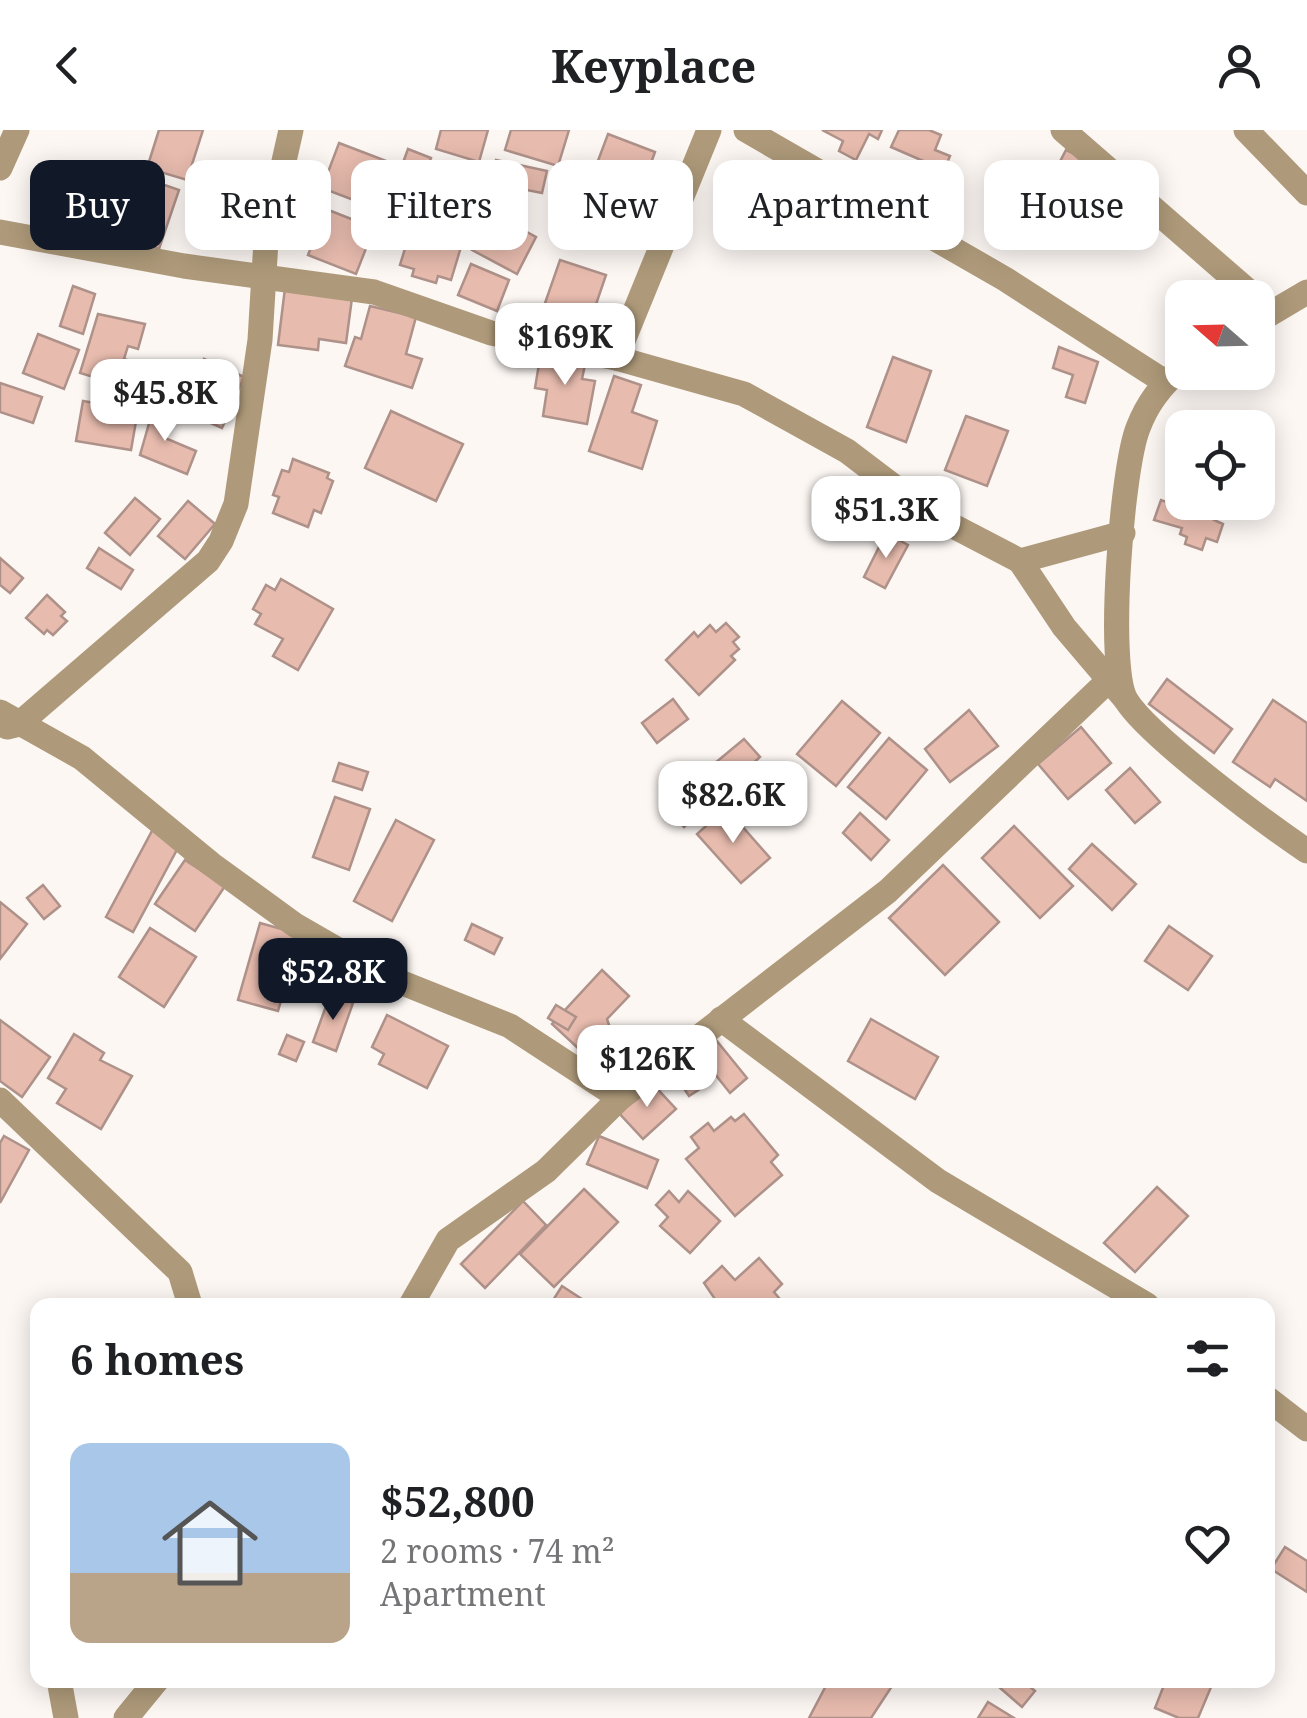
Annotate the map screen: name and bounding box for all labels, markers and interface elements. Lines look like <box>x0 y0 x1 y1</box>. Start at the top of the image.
text: Keyplace <box>551 35 756 96</box>
icon: back <box>40 38 95 93</box>
icon: person <box>1212 38 1267 93</box>
chip: Buy <box>30 160 165 250</box>
chip: Rent <box>185 160 331 250</box>
chip: Filters <box>351 160 528 250</box>
chip: New <box>548 160 693 250</box>
chip: Apartment <box>713 160 964 250</box>
chip: House <box>984 160 1159 250</box>
north arrow <box>1165 280 1275 390</box>
map controls <box>1165 280 1275 520</box>
pin: $169K <box>495 303 635 388</box>
text: $169K <box>517 314 613 357</box>
pin: $45.8K <box>84 359 246 444</box>
text: $45.8K <box>112 370 218 413</box>
button: locate <box>1165 410 1275 520</box>
pin: $51.3K <box>805 476 967 561</box>
text: $51.3K <box>833 487 939 530</box>
pin: $82.6K <box>652 761 814 846</box>
text: $82.6K <box>680 772 786 815</box>
pin: $52.8K <box>252 938 414 1023</box>
text: $52.8K <box>280 949 386 992</box>
pin: $126K <box>577 1025 717 1110</box>
text: $126K <box>599 1036 695 1079</box>
text: 6 homes <box>70 1330 244 1387</box>
icon: filters <box>1180 1331 1235 1386</box>
text: $52,800 <box>380 1472 535 1529</box>
icon: home <box>150 1483 270 1603</box>
icon: heart <box>1180 1516 1235 1571</box>
text: 2 rooms · 74 m² <box>380 1529 615 1572</box>
text: Apartment <box>380 1572 546 1615</box>

